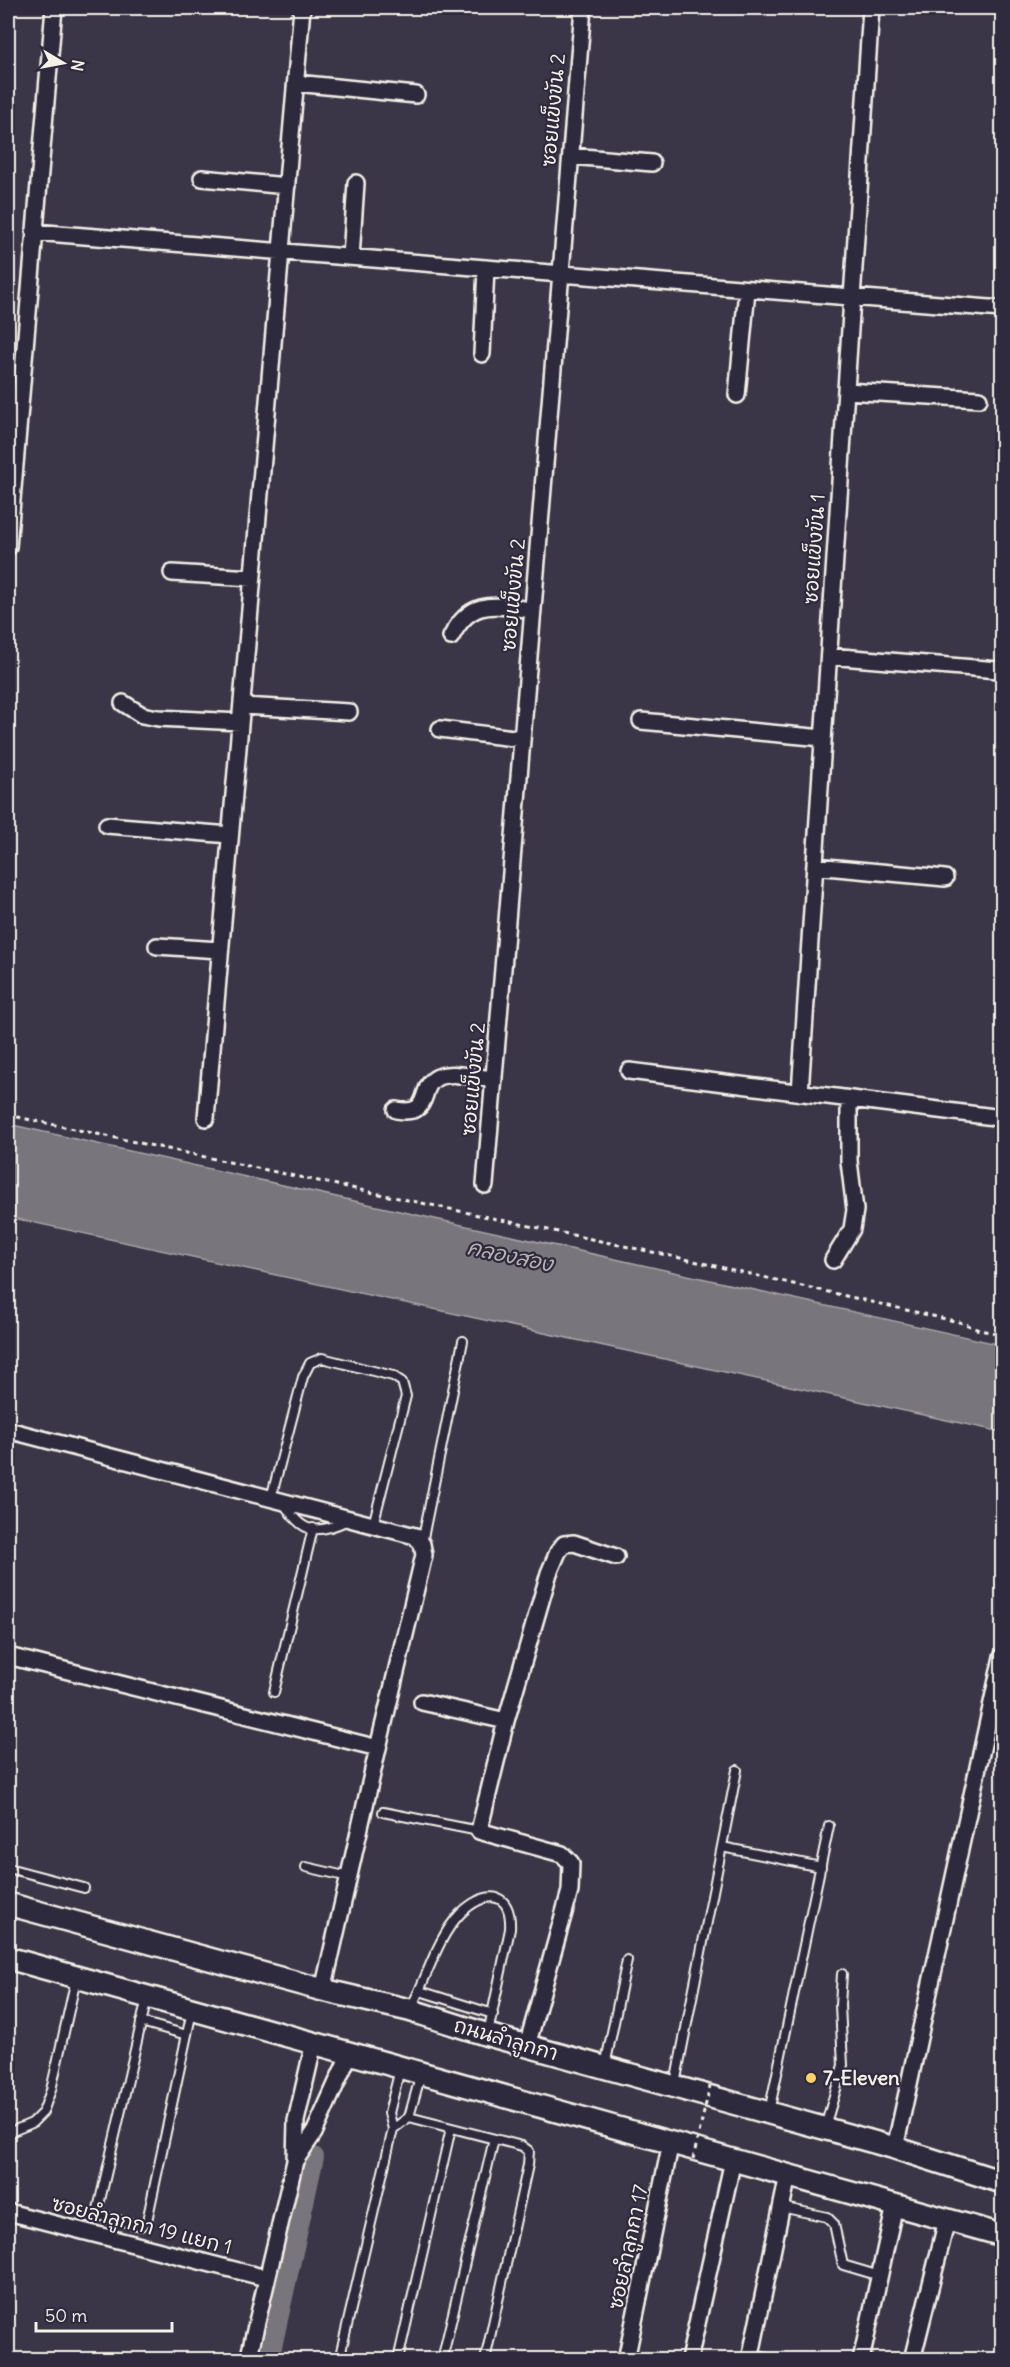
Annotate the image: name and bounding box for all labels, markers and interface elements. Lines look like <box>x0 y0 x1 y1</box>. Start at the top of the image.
north arrow <box>33 33 93 93</box>
street label: ซอยแข็งขัน 2 <box>535 52 570 168</box>
text: N <box>67 58 89 73</box>
street label: ซอยแข็งขัน 1 <box>797 493 830 605</box>
street label: ซอยแข็งขัน 2 <box>495 537 530 653</box>
street label: ซอยแข็งขัน 2 <box>455 1021 490 1137</box>
water label: คลองสอง <box>465 1233 557 1278</box>
street label: ถนนลำลูกกา <box>450 2012 561 2069</box>
place label: 7-Eleven <box>823 2065 900 2090</box>
marker: 7-Eleven <box>804 2071 818 2085</box>
street label: ซอยลำลูกกา 17 <box>602 2182 657 2312</box>
street label: ซอยลำลูกกา 19 แยก 1 <box>48 2190 235 2263</box>
scale bar <box>36 2295 172 2333</box>
text: 50 m <box>45 2304 87 2327</box>

